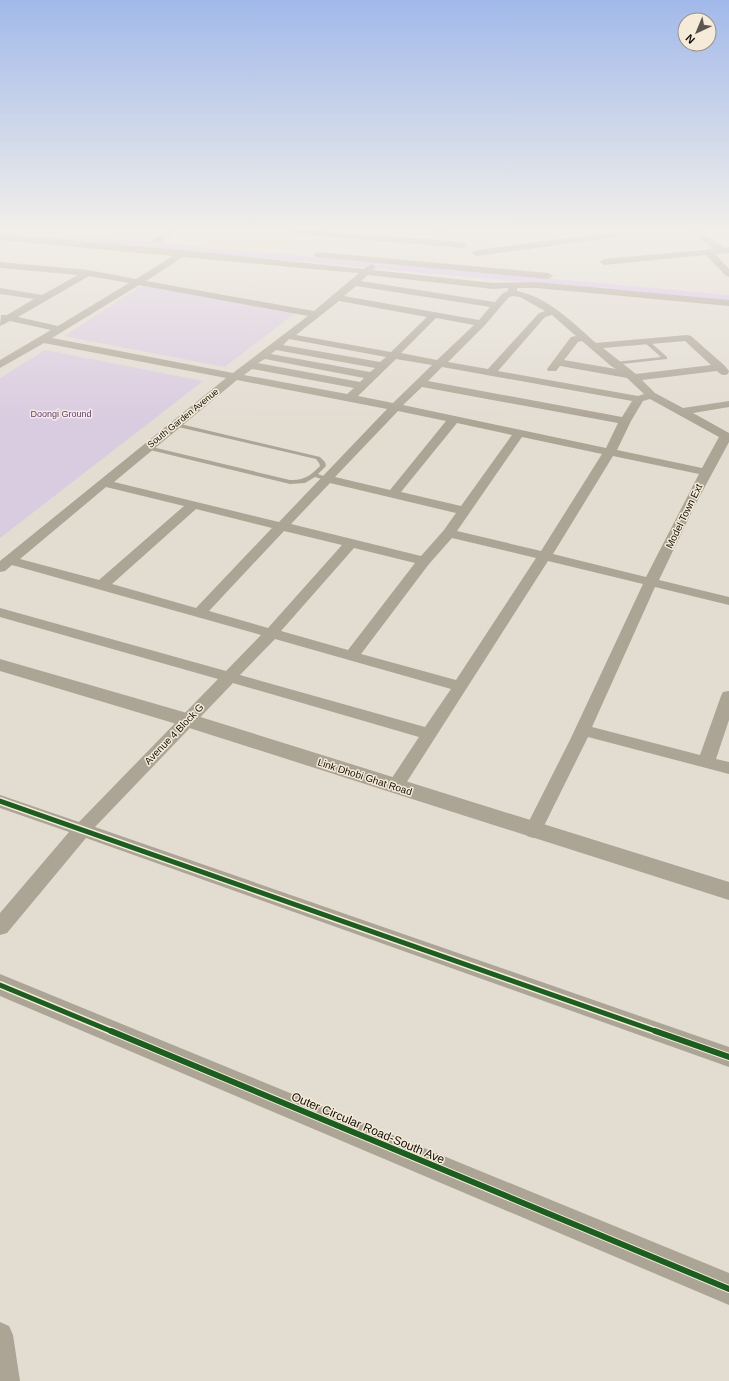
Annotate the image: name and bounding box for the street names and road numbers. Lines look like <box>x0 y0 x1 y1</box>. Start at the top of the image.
street label: South Garden Avenue <box>146 386 220 450</box>
street label: Model Town Ext <box>664 482 704 550</box>
street label: Avenue 4 Block G <box>142 701 206 767</box>
street label: Link Dhobi Ghat Road <box>317 757 413 797</box>
street label: Outer Circular Road-South Ave <box>289 1089 447 1167</box>

